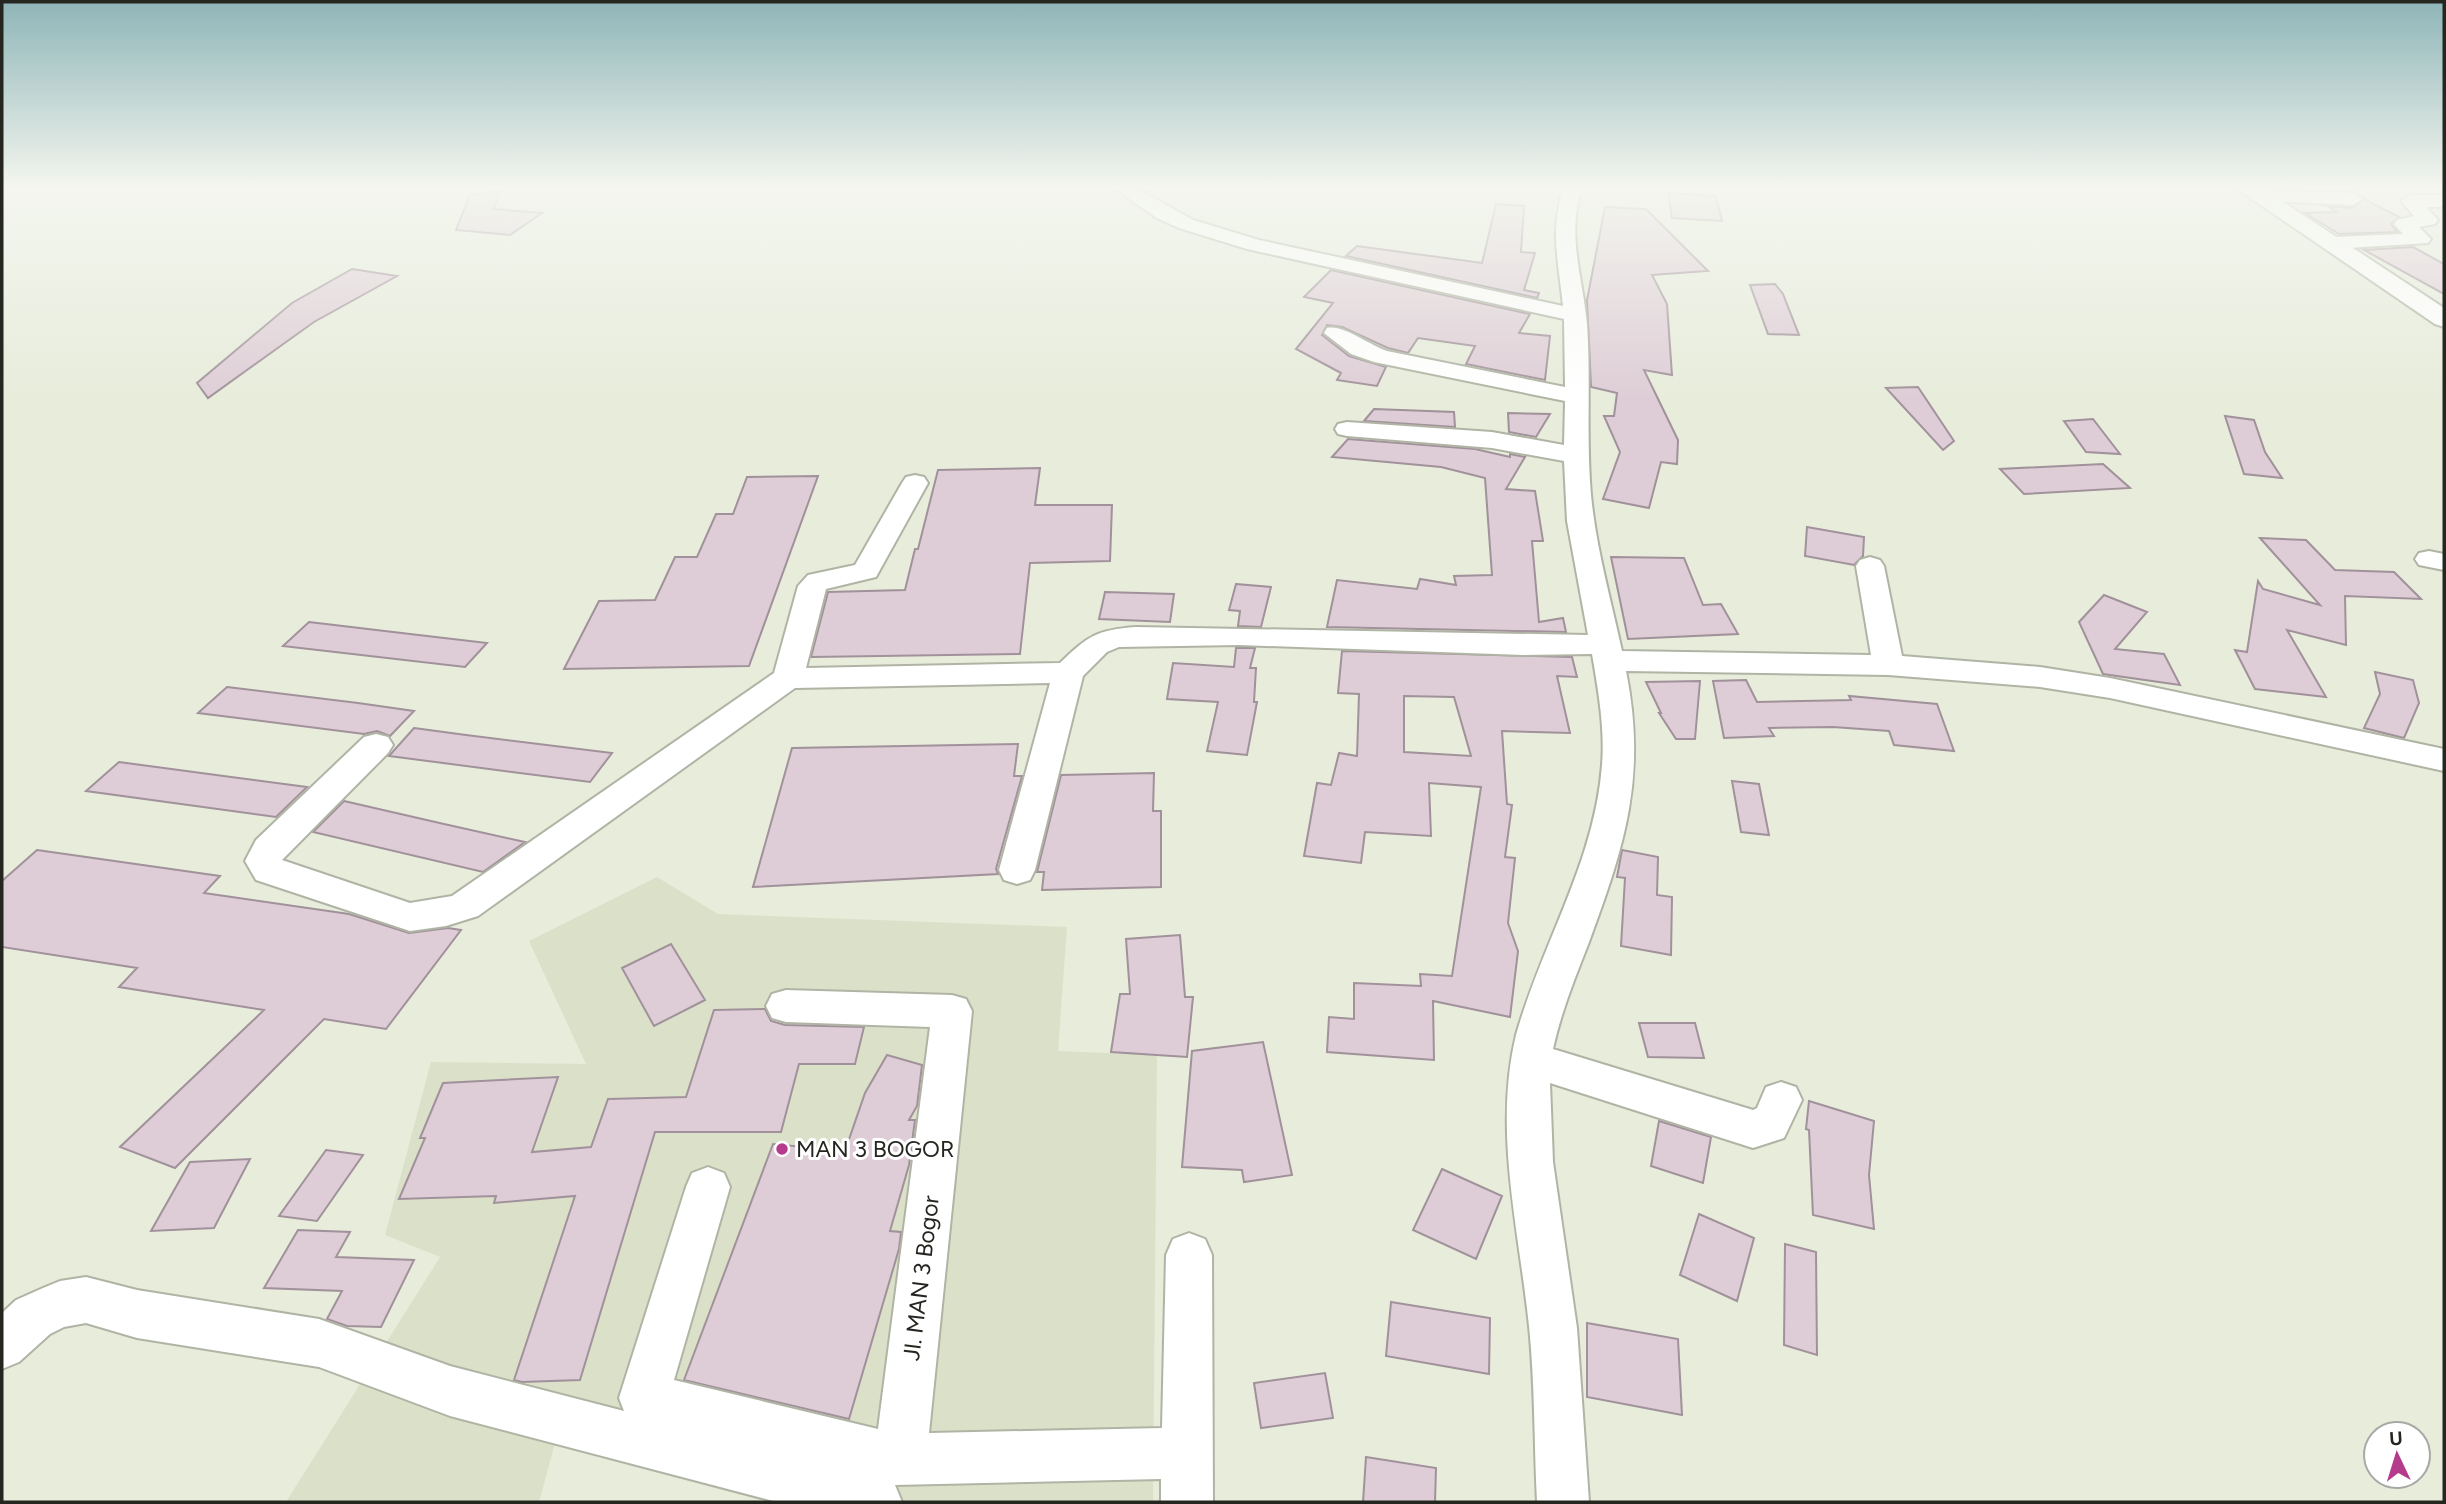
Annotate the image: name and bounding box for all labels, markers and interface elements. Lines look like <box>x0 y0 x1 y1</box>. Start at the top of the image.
place label: MAN 3 BOGOR <box>796 1135 954 1163</box>
marker: MAN 3 BOGOR <box>774 1141 790 1157</box>
street label: Jl. MAN 3 Bogor <box>897 1194 945 1362</box>
north arrow <box>2362 1420 2432 1490</box>
text: U <box>2388 1427 2403 1450</box>

